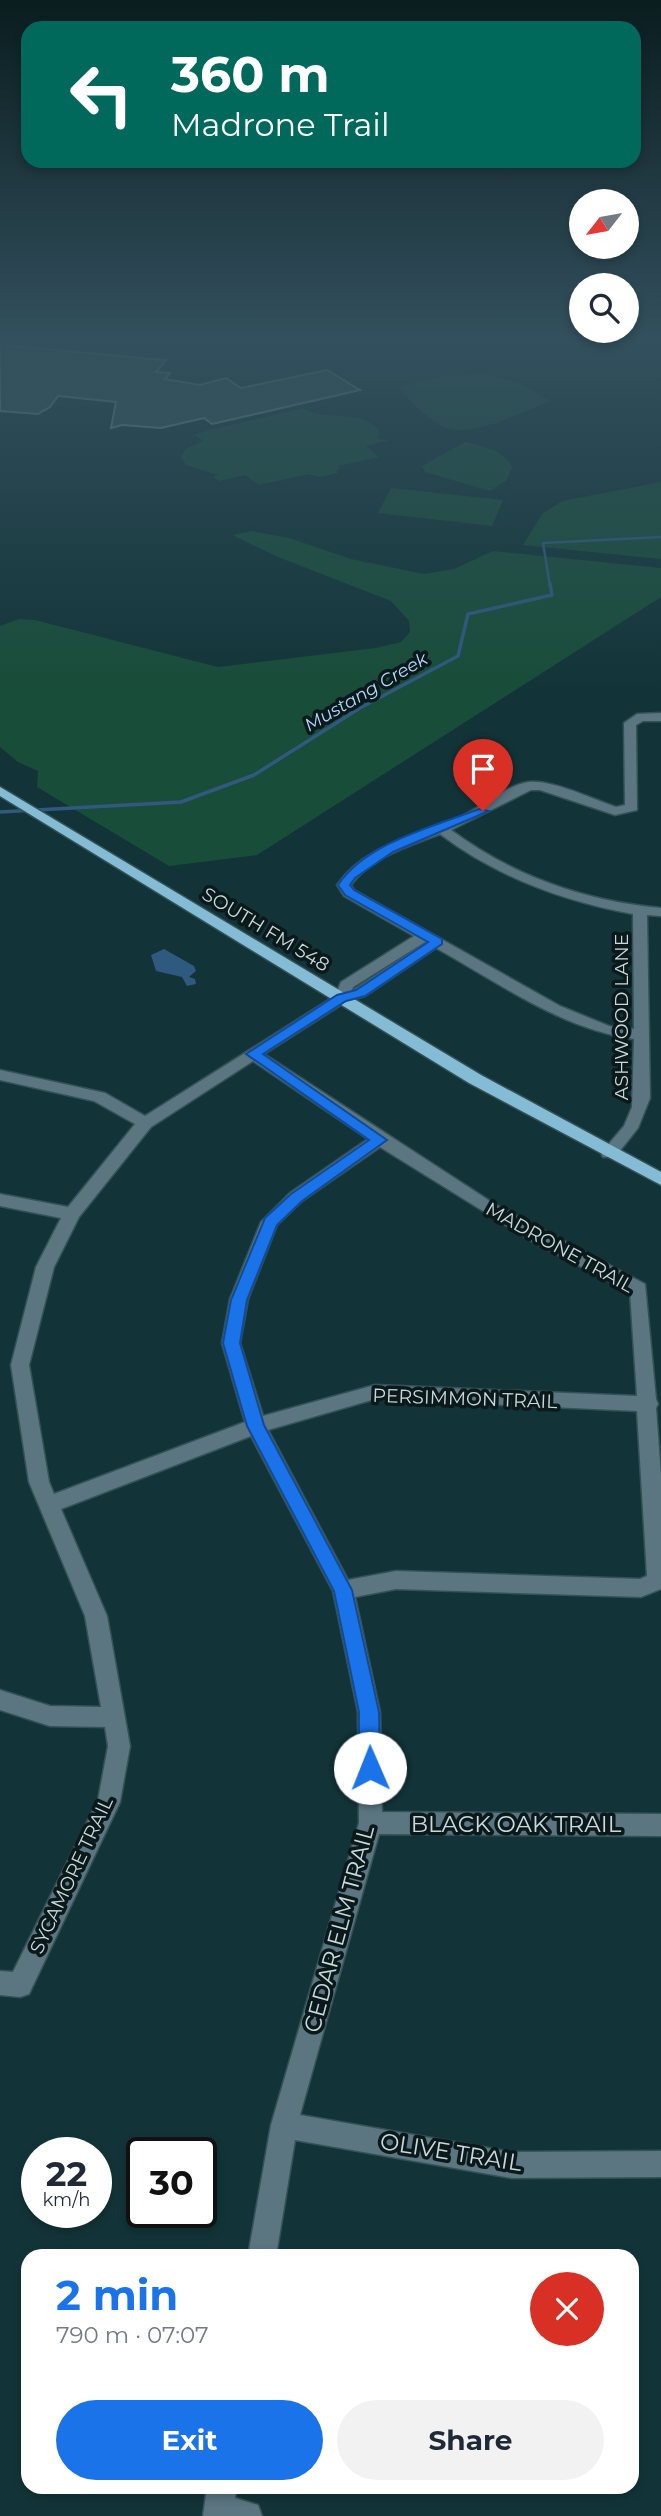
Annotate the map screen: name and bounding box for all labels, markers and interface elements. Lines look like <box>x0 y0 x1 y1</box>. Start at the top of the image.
text: 360 m <box>171 45 330 104</box>
icon: left <box>56 49 147 140</box>
text: Madrone Trail <box>171 105 390 144</box>
north arrow <box>569 189 639 259</box>
map controls <box>569 189 639 343</box>
button: search <box>569 273 639 343</box>
water label: Mustang Creek <box>300 647 433 736</box>
pin <box>453 739 513 811</box>
icon: arrive <box>464 750 502 788</box>
street label: SOUTH FM 548 <box>198 882 334 977</box>
street label: ASHWOOD LANE <box>610 934 633 1100</box>
street label: MADRONE TRAIL <box>482 1197 638 1298</box>
street label: PERSIMMON TRAIL <box>372 1384 559 1413</box>
position arrow <box>333 1731 407 1805</box>
street label: SYCAMORE TRAIL <box>25 1792 118 1957</box>
street label: BLACK OAK TRAIL <box>411 1810 622 1838</box>
street label: CEDAR ELM TRAIL <box>298 1822 380 2036</box>
street label: OLIVE TRAIL <box>378 2127 524 2177</box>
speed limit sign: 30 <box>126 2137 217 2228</box>
text: 22 <box>46 2152 87 2195</box>
text: km/h <box>42 2189 91 2211</box>
text: 2 min <box>56 2269 178 2321</box>
button: close <box>530 2272 604 2346</box>
text: 790 m · 07:07 <box>56 2321 209 2349</box>
button: Exit <box>56 2400 323 2480</box>
button: Share <box>337 2400 604 2480</box>

